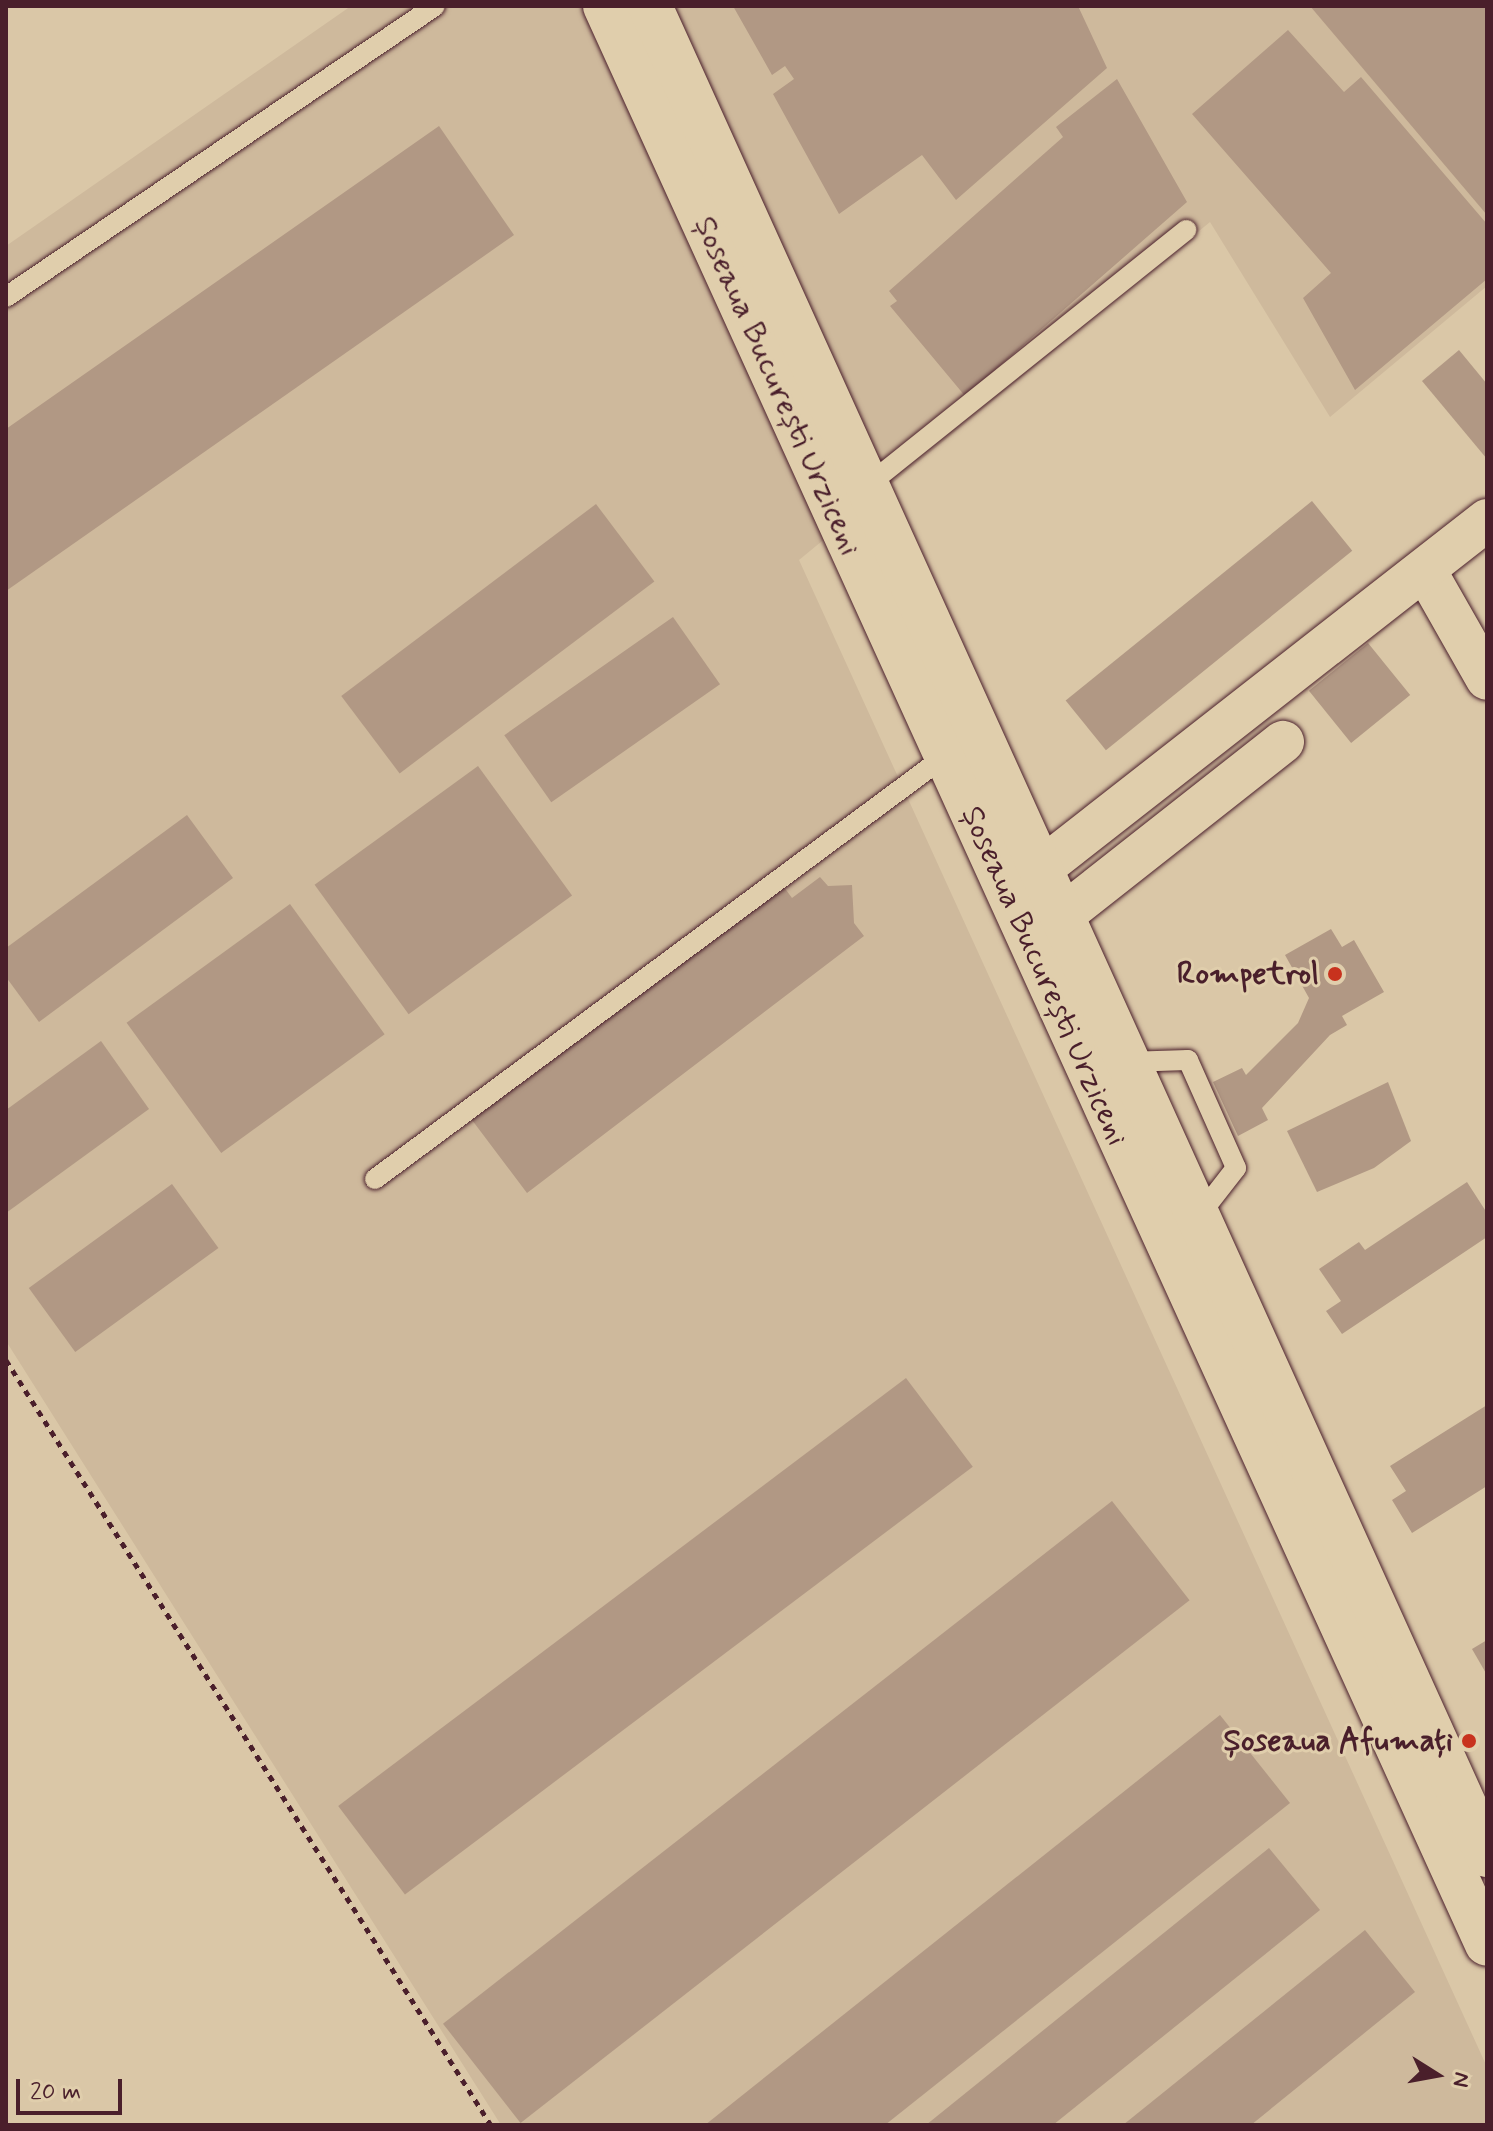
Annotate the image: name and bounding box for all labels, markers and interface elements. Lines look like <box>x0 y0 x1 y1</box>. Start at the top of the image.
street label: Șoseaua București Urziceni <box>686 214 868 558</box>
street label: Șoseaua București Urziceni <box>953 804 1135 1148</box>
place label: Rompetrol <box>1177 955 1319 993</box>
marker: Rompetrol <box>1326 965 1344 983</box>
place label: Șoseaua Afumați <box>1223 1722 1453 1760</box>
marker: Șoseaua Afumați <box>1460 1732 1478 1750</box>
north arrow <box>1397 2035 1477 2115</box>
scale bar <box>20 2063 126 2113</box>
text: N <box>1445 2070 1476 2089</box>
text: 20 m <box>30 2077 81 2108</box>

